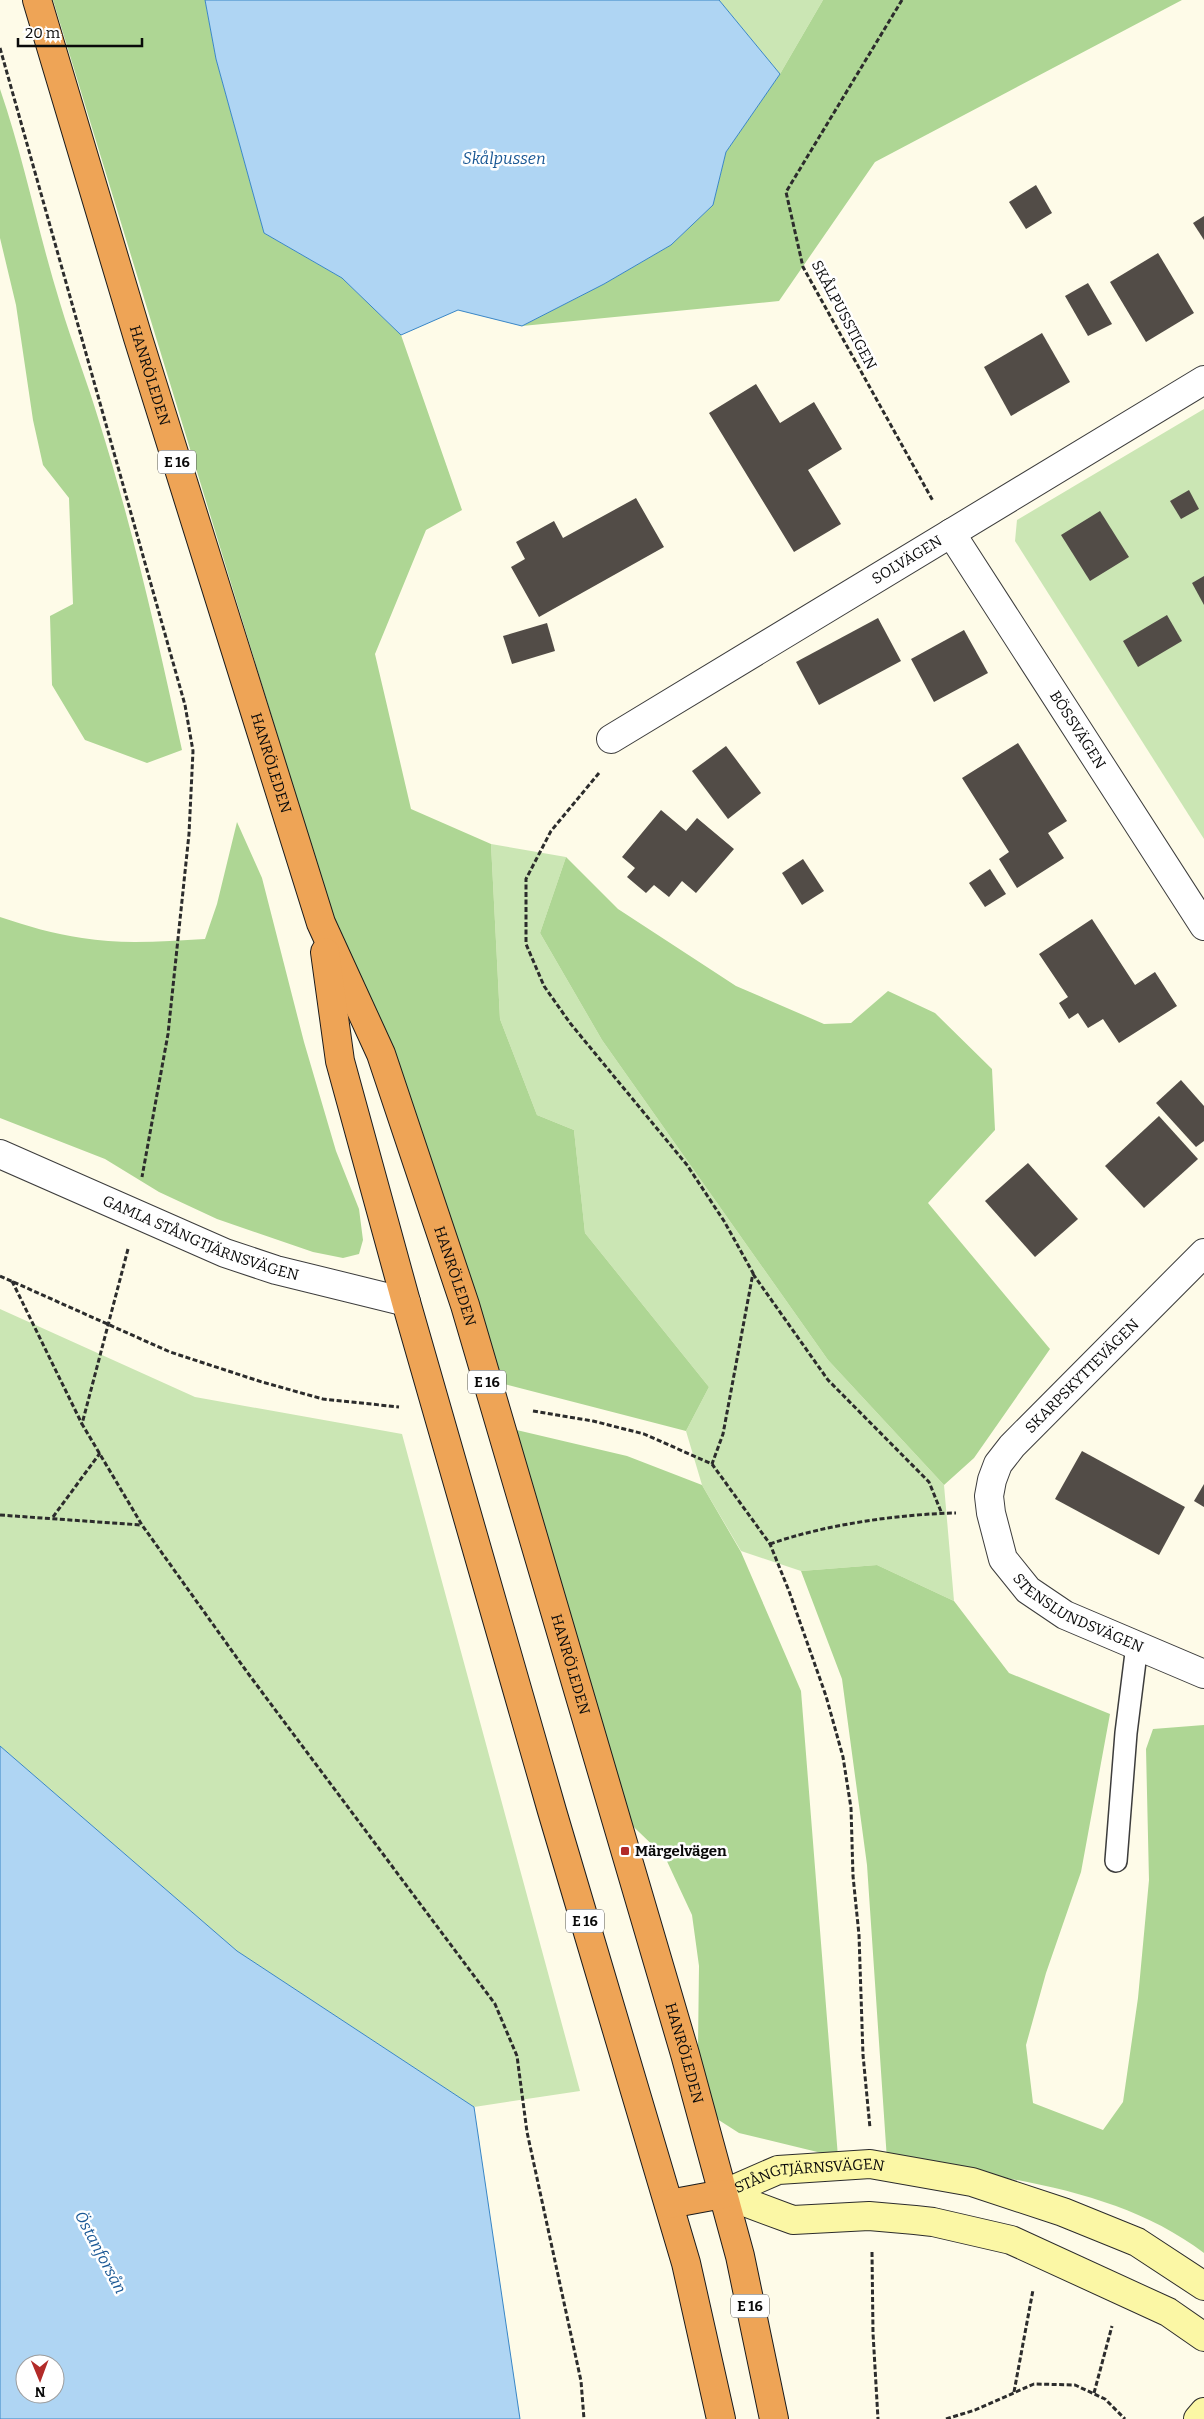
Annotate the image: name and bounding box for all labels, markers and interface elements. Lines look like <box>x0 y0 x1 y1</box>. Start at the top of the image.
scale bar <box>18 15 141 47</box>
text: 20 m <box>25 24 61 42</box>
water label: Skålpussen <box>462 149 546 168</box>
street label: SKÅLPUSSTIGEN <box>808 257 880 373</box>
street label: HANRÖLEDEN <box>126 323 174 428</box>
road number: E 16 <box>158 451 196 474</box>
street label: SOLVÄGEN <box>869 532 945 588</box>
street label: BÖSSVÄGEN <box>1046 687 1109 772</box>
street label: HANRÖLEDEN <box>247 711 295 815</box>
street label: GAMLA STÅNGTJÄRNSVÄGEN <box>100 1191 301 1284</box>
street label: HANRÖLEDEN <box>430 1224 480 1328</box>
street label: SKARPSKYTTEVÄGEN <box>1021 1315 1143 1437</box>
road number: E 16 <box>468 1370 506 1394</box>
street label: STENSLUNDSVÄGEN <box>1009 1570 1146 1656</box>
street label: HANRÖLEDEN <box>547 1612 594 1717</box>
place label: Märgelvägen <box>635 1842 727 1860</box>
marker: Märgelvägen <box>619 1845 631 1857</box>
road number: E 16 <box>566 1910 604 1932</box>
street label: HANRÖLEDEN <box>661 2000 707 2106</box>
street label: STÅNGTJÄRNSVÄGEN <box>732 2155 886 2197</box>
water label: Östanforsån <box>71 2208 130 2297</box>
road number: E 16 <box>731 2294 769 2318</box>
north arrow <box>15 2354 65 2404</box>
text: N <box>34 2383 46 2400</box>

